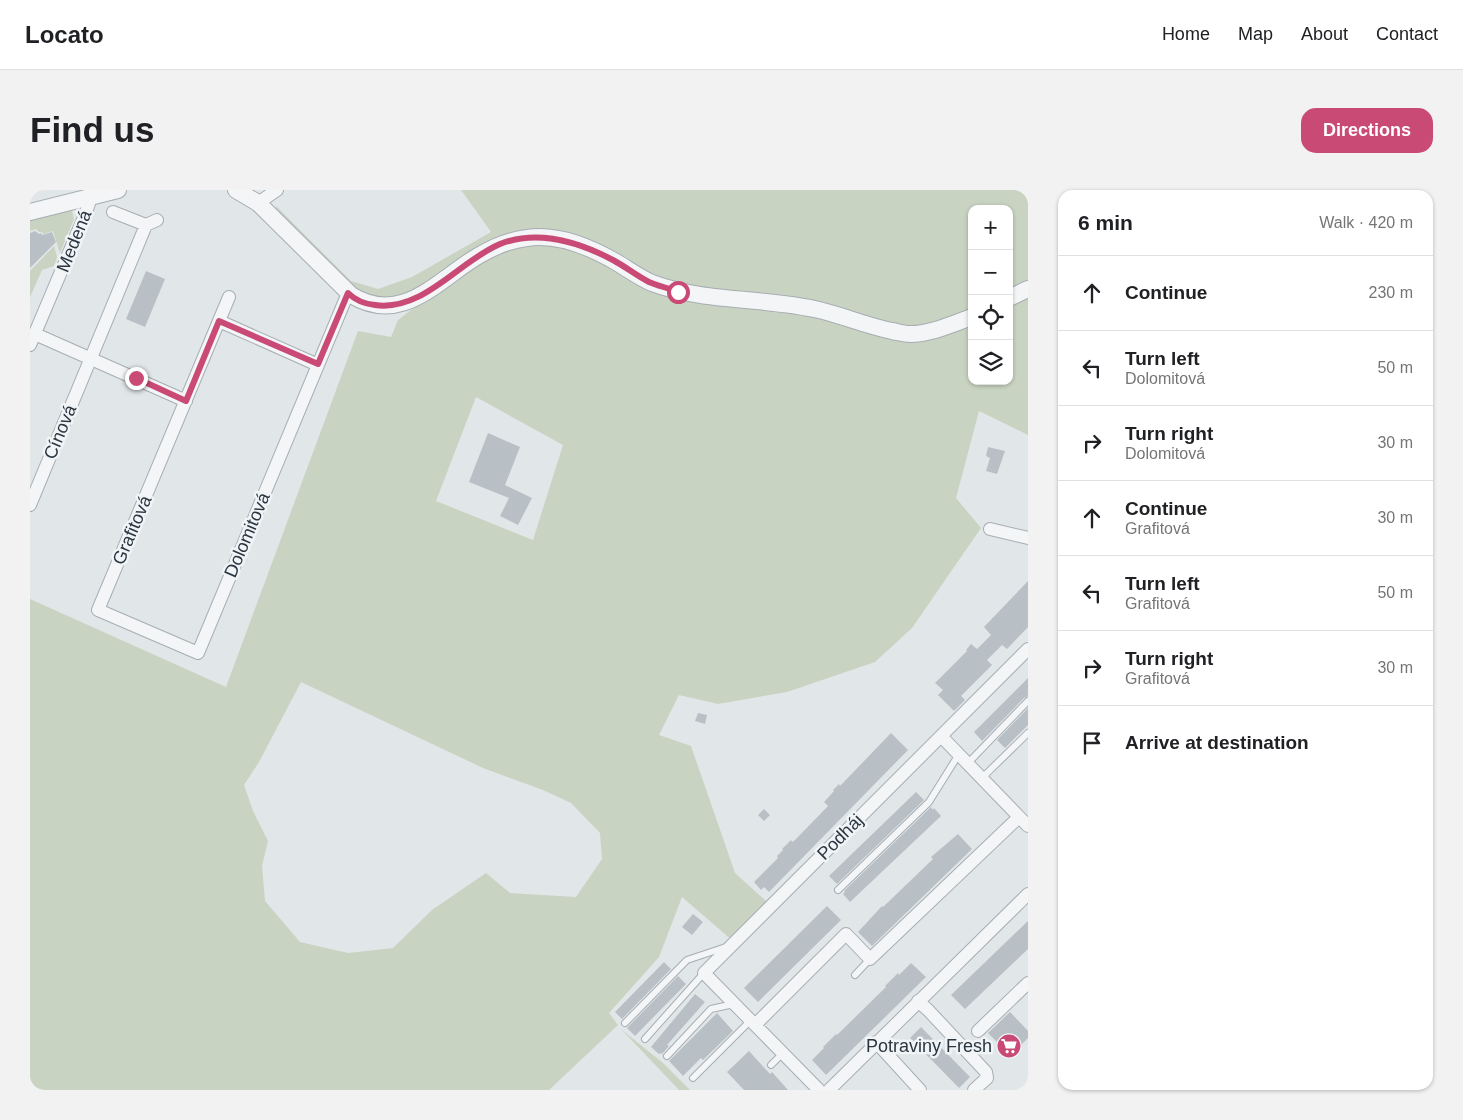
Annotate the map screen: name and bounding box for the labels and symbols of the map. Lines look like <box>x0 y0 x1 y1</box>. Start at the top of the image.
street label: Medená <box>53 206 96 275</box>
route start <box>667 281 690 304</box>
route end <box>125 367 148 390</box>
street label: Cínová <box>40 401 81 462</box>
street label: Dolomitová <box>220 489 274 580</box>
street label: Grafitová <box>109 492 156 568</box>
street label: Podháj <box>813 810 867 864</box>
supermarket icon: Potraviny Fresh <box>996 1033 1022 1059</box>
place label: Potraviny Fresh <box>866 1036 992 1056</box>

